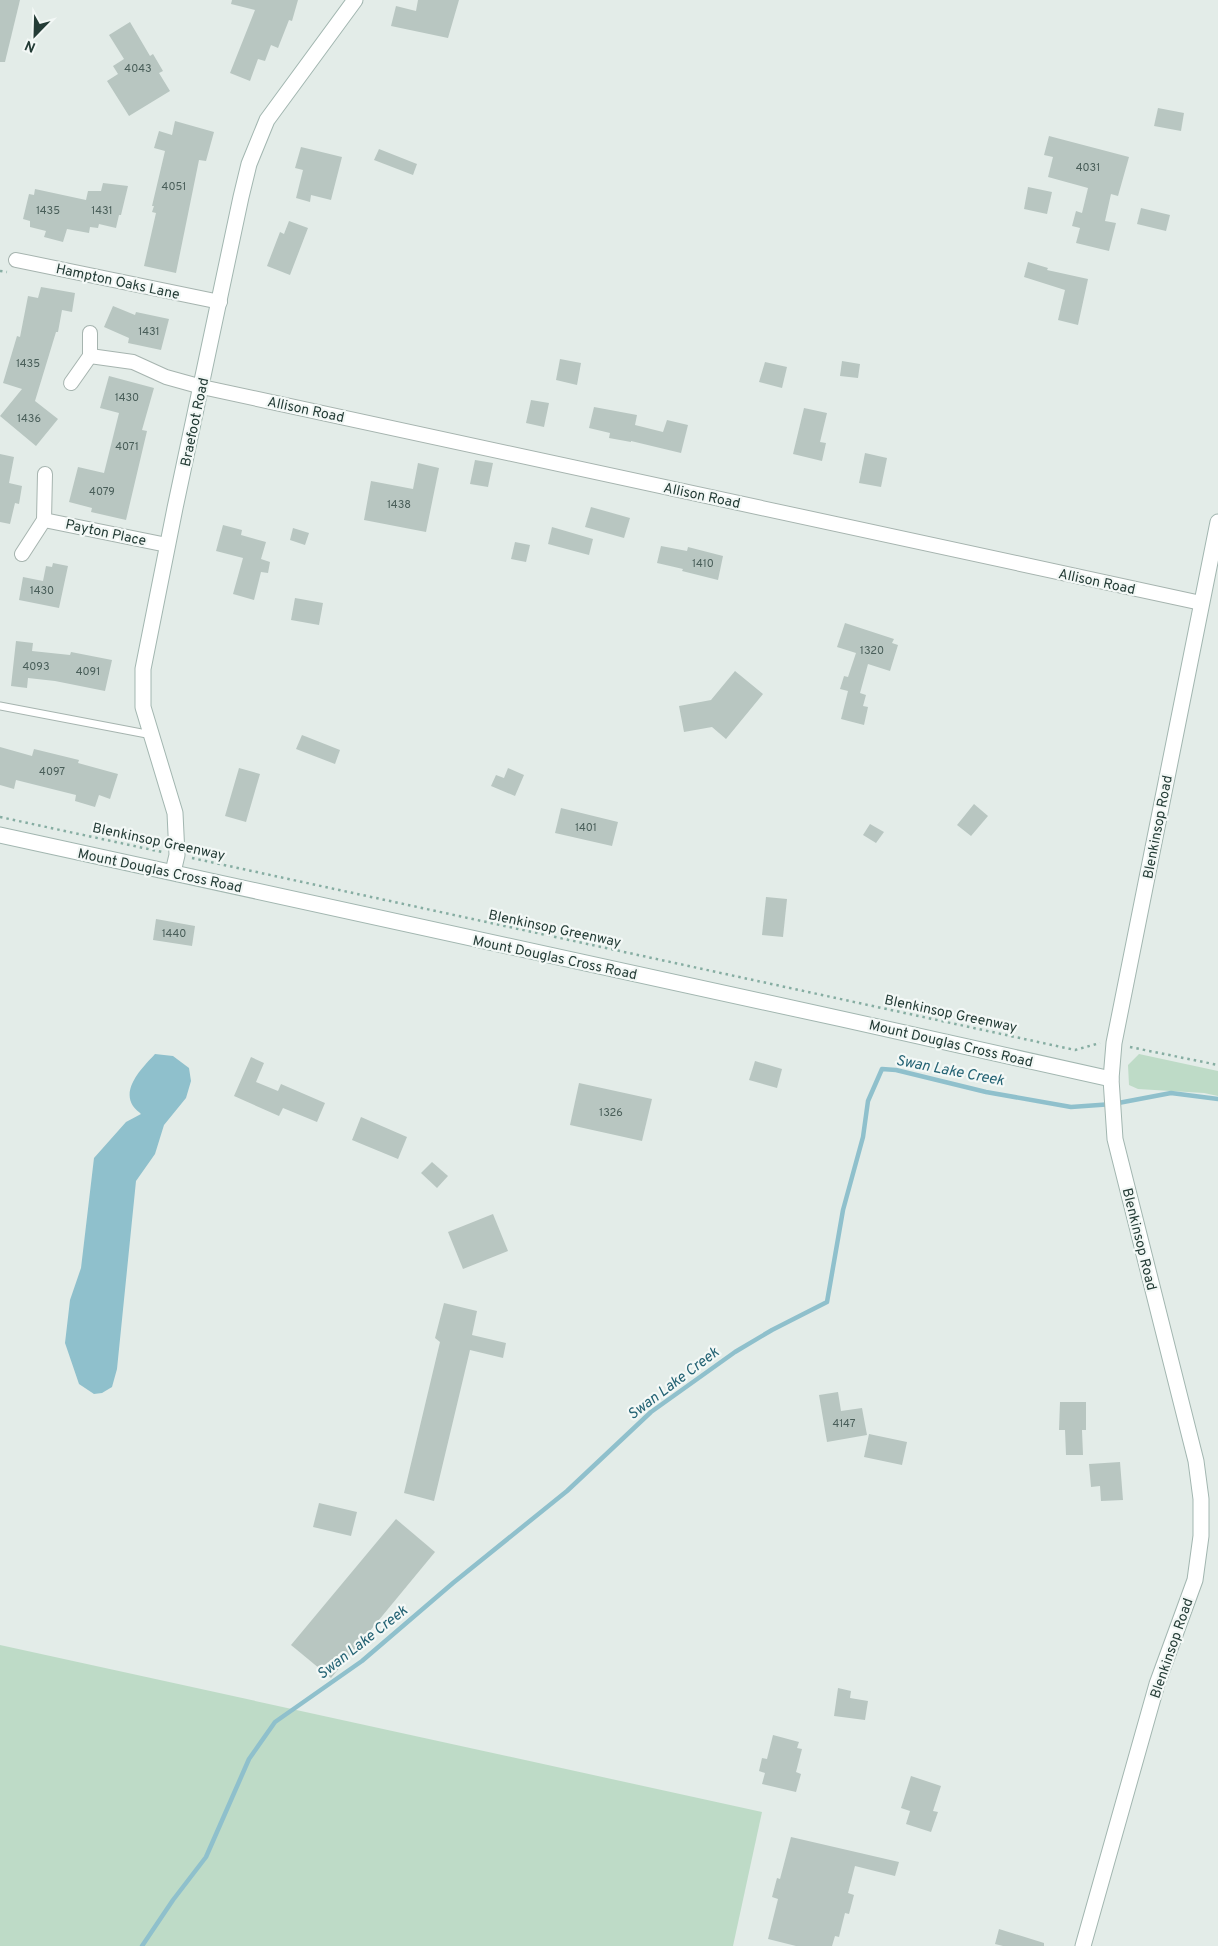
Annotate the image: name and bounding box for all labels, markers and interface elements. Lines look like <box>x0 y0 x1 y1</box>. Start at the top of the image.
north arrow <box>10 10 60 60</box>
text: N <box>23 36 38 55</box>
house number: 4043 <box>124 62 152 76</box>
house number: 4031 <box>1076 161 1100 175</box>
house number: 4051 <box>162 180 186 194</box>
house number: 1435 <box>36 204 60 218</box>
house number: 1431 <box>91 204 113 218</box>
street label: Hampton Oaks Lane <box>54 261 181 304</box>
house number: 1431 <box>138 325 160 339</box>
house number: 1435 <box>16 357 40 371</box>
street label: Braefoot Road <box>178 376 213 468</box>
house number: 1430 <box>115 391 139 405</box>
street label: Allison Road <box>266 394 346 427</box>
house number: 1436 <box>17 412 41 426</box>
house number: 4071 <box>115 440 139 454</box>
street label: Allison Road <box>662 480 742 513</box>
house number: 4079 <box>89 485 115 499</box>
house number: 1438 <box>387 498 411 512</box>
street label: Payton Place <box>64 517 148 550</box>
house number: 1410 <box>692 557 714 571</box>
street label: Allison Road <box>1057 566 1137 599</box>
house number: 1430 <box>30 584 54 598</box>
house number: 1320 <box>860 644 884 658</box>
house number: 4093 <box>22 660 50 674</box>
house number: 4091 <box>76 665 100 679</box>
house number: 4097 <box>39 765 65 779</box>
street label: Blenkinsop Road <box>1140 774 1177 880</box>
street label: Blenkinsop Greenway <box>91 820 227 865</box>
house number: 1401 <box>575 821 597 835</box>
street label: Mount Douglas Cross Road <box>76 846 244 897</box>
street label: Blenkinsop Greenway <box>487 907 623 952</box>
house number: 1440 <box>162 927 186 941</box>
street label: Mount Douglas Cross Road <box>471 933 639 984</box>
street label: Blenkinsop Greenway <box>883 992 1019 1037</box>
street label: Mount Douglas Cross Road <box>867 1017 1034 1072</box>
water label: Swan Lake Creek <box>894 1052 1006 1091</box>
house number: 1326 <box>599 1106 623 1120</box>
street label: Blenkinsop Road <box>1118 1186 1160 1292</box>
water label: Swan Lake Creek <box>624 1343 724 1425</box>
house number: 4147 <box>832 1417 856 1431</box>
street label: Blenkinsop Road <box>1147 1596 1198 1701</box>
water label: Swan Lake Creek <box>314 1602 412 1684</box>

